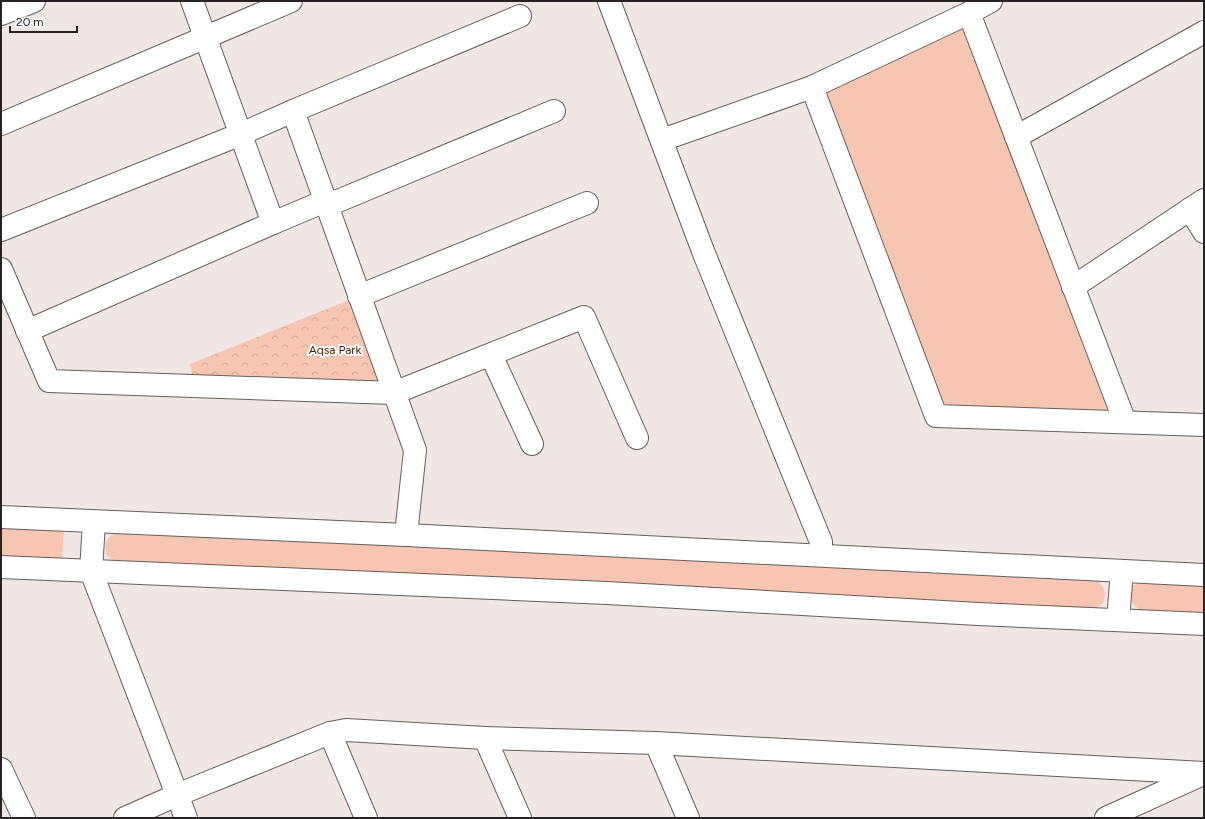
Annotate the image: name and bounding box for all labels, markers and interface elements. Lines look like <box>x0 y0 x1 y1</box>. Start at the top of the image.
scale bar <box>10 8 77 34</box>
text: 20 m <box>16 15 44 29</box>
park label: Aqsa Park <box>309 343 361 357</box>

